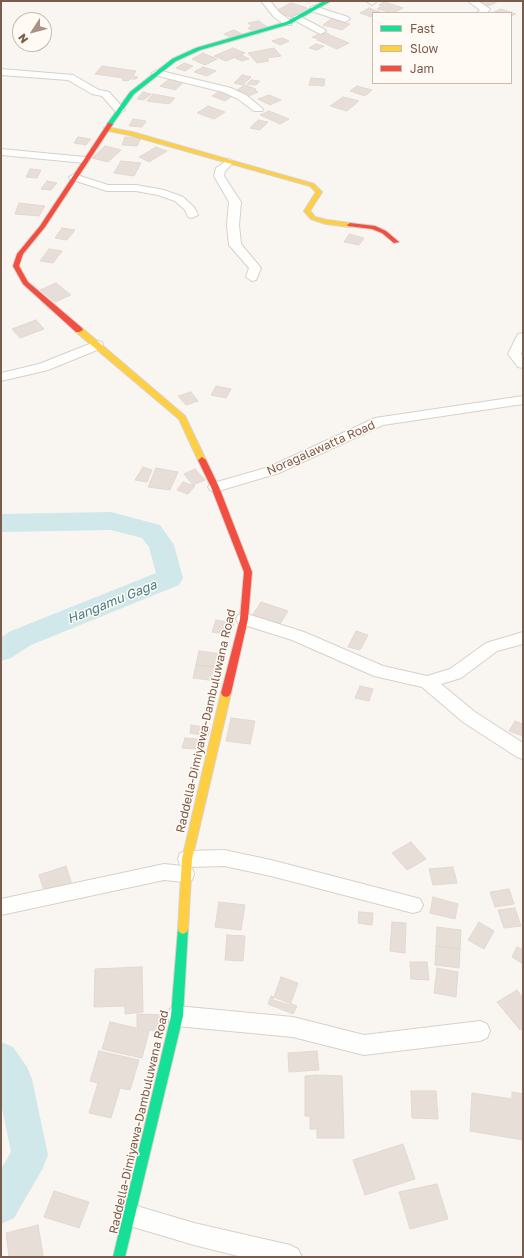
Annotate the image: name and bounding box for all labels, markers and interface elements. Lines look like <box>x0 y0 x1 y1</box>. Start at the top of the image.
north arrow <box>12 12 52 52</box>
legend <box>372 12 512 84</box>
text: Fast <box>410 21 435 36</box>
text: N <box>15 32 30 46</box>
text: Slow <box>410 41 438 56</box>
text: Jam <box>410 61 434 76</box>
street label: Noragalawatta Road <box>265 418 377 478</box>
water label: Hangamu Gaga <box>65 577 159 627</box>
street label: Raddella-Dimiyawa-Dambuluwana Road <box>173 608 239 834</box>
street label: Raddella-Dimiyawa-Dambuluwana Road <box>106 1009 172 1235</box>

